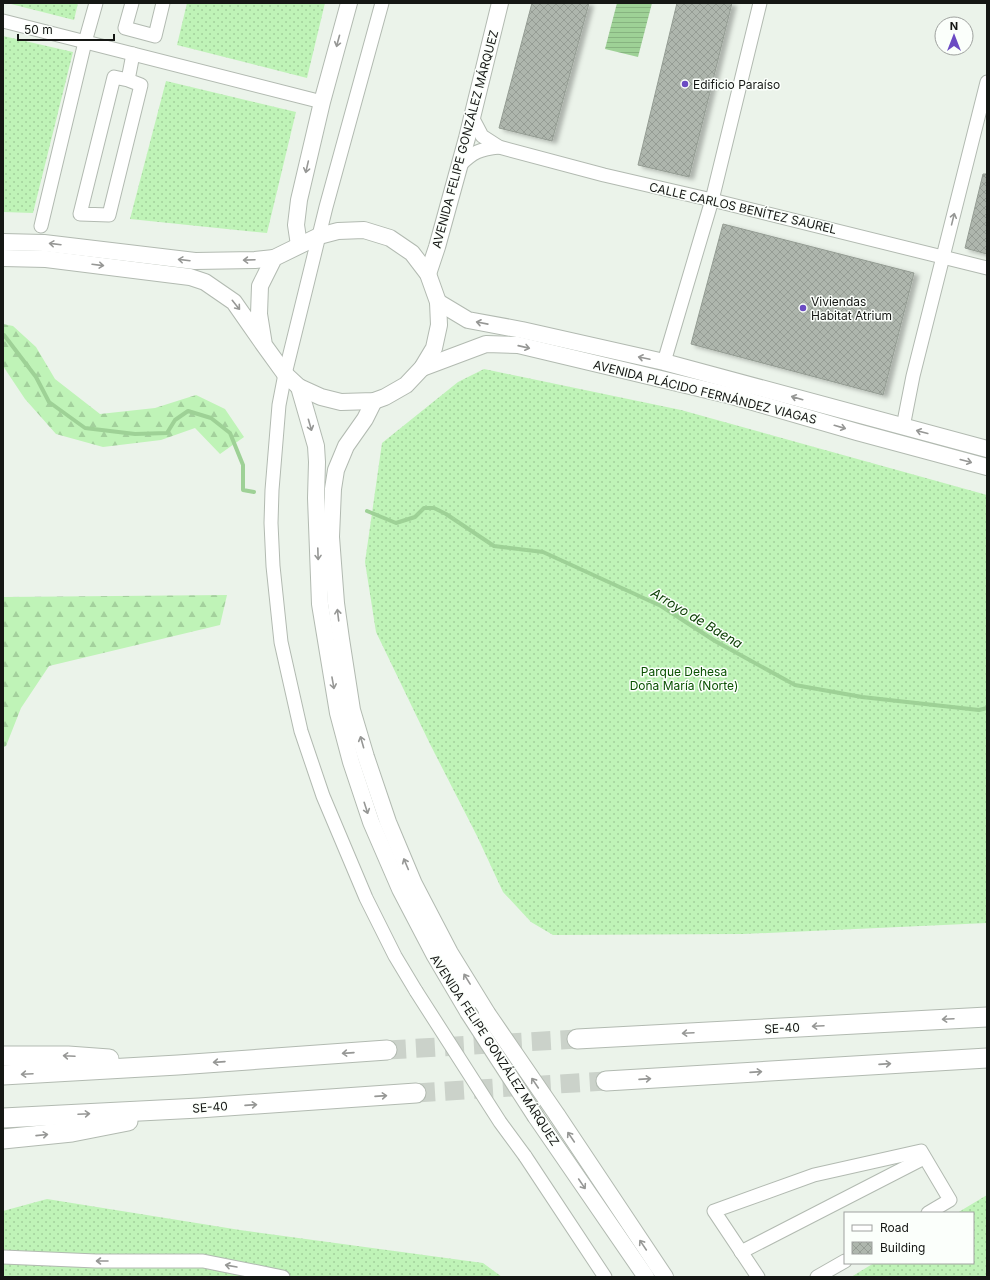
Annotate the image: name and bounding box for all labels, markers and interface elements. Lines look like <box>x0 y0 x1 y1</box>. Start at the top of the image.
scale bar <box>18 16 114 42</box>
north arrow <box>934 16 974 56</box>
text: N <box>950 19 958 33</box>
text: 50 m <box>24 22 53 37</box>
street label: AVENIDA FELIPE GONZÁLEZ MÁRQUEZ <box>429 28 501 250</box>
one-way arrow <box>334 34 342 47</box>
place label: Edificio Paraíso <box>693 77 780 92</box>
marker: Edificio Paraíso <box>680 79 690 89</box>
one-way arrow <box>302 160 310 173</box>
street label: CALLE CARLOS BENÍTEZ SAUREL <box>648 179 838 237</box>
one-way arrow <box>950 213 957 226</box>
one-way arrow <box>49 240 62 248</box>
one-way arrow <box>178 256 191 264</box>
one-way arrow <box>243 256 256 264</box>
one-way arrow <box>91 261 104 269</box>
place label: Viviendas Habitat Atrium <box>811 294 892 323</box>
one-way arrow <box>231 300 240 311</box>
marker: Viviendas Habitat Atrium <box>798 303 808 313</box>
one-way arrow <box>476 318 489 326</box>
one-way arrow <box>518 343 531 351</box>
one-way arrow <box>638 353 651 361</box>
street label: AVENIDA PLÁCIDO FERNÁNDEZ VIAGAS <box>592 357 819 427</box>
one-way arrow <box>791 394 804 401</box>
one-way arrow <box>307 418 314 431</box>
one-way arrow <box>834 424 847 431</box>
one-way arrow <box>916 428 929 436</box>
one-way arrow <box>959 458 972 465</box>
one-way arrow <box>315 547 322 560</box>
water label: Arroyo de Baena <box>648 584 746 652</box>
one-way arrow <box>334 609 342 622</box>
park label: Parque Dehesa Doña María (Norte) <box>630 664 738 693</box>
one-way arrow <box>329 676 337 689</box>
one-way arrow <box>357 736 365 749</box>
one-way arrow <box>363 802 371 814</box>
one-way arrow <box>402 859 409 871</box>
street label: AVENIDA FELIPE GONZÁLEZ MÁRQUEZ <box>427 951 563 1149</box>
one-way arrow <box>462 973 470 985</box>
one-way arrow <box>942 1016 955 1023</box>
street label: SE-40 <box>764 1020 800 1036</box>
one-way arrow <box>812 1023 825 1030</box>
one-way arrow <box>682 1030 695 1037</box>
one-way arrow <box>342 1049 355 1056</box>
one-way arrow <box>63 1052 76 1060</box>
one-way arrow <box>213 1058 226 1065</box>
one-way arrow <box>878 1060 891 1067</box>
one-way arrow <box>749 1068 762 1075</box>
one-way arrow <box>21 1070 34 1077</box>
one-way arrow <box>638 1075 651 1082</box>
one-way arrow <box>531 1078 539 1089</box>
one-way arrow <box>374 1092 387 1099</box>
street label: SE-40 <box>192 1098 228 1116</box>
one-way arrow <box>245 1101 258 1108</box>
one-way arrow <box>77 1110 90 1117</box>
one-way arrow <box>35 1131 48 1139</box>
one-way arrow <box>567 1131 575 1142</box>
one-way arrow <box>578 1178 586 1189</box>
legend <box>844 1212 974 1264</box>
text: Road <box>880 1220 909 1235</box>
one-way arrow <box>639 1240 647 1251</box>
text: Building <box>880 1240 925 1255</box>
one-way arrow <box>96 1257 109 1265</box>
one-way arrow <box>225 1262 238 1270</box>

